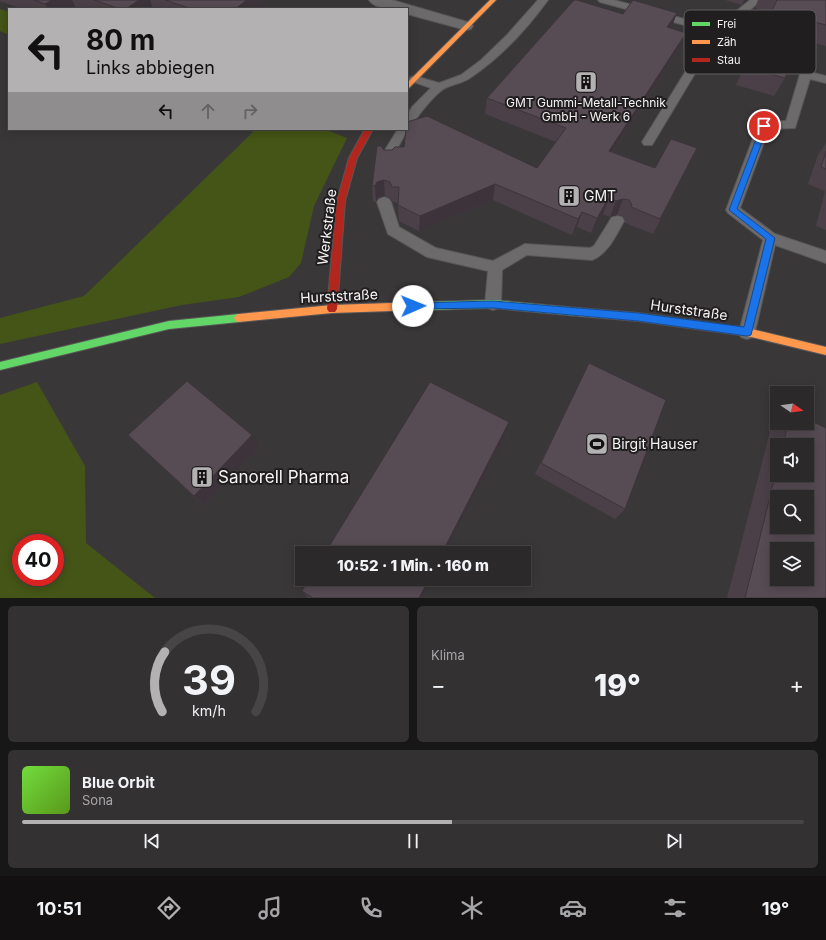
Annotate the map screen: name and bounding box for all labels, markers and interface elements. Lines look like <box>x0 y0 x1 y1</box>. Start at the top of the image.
legend <box>684 10 816 74</box>
text: Frei <box>717 17 736 31</box>
text: 80 m <box>86 23 155 57</box>
icon: left <box>20 24 72 76</box>
text: Zäh <box>717 35 737 49</box>
text: Stau <box>717 53 740 67</box>
text: Links abbiegen <box>86 57 215 78</box>
building icon: GMT Gummi-Metall-Technik GmbH - Werk 6 <box>573 69 599 95</box>
place label: GMT Gummi-Metall-Technik GmbH - Werk 6 <box>506 95 666 124</box>
icon: left <box>155 100 177 122</box>
icon: ahead <box>197 100 219 122</box>
icon: right <box>239 100 261 122</box>
pin <box>747 109 781 143</box>
icon: arrive <box>753 115 775 137</box>
building icon: GMT <box>556 183 582 209</box>
place label: GMT <box>584 187 616 204</box>
street label: Werkstraße <box>313 188 340 266</box>
street label: Hurststraße <box>300 285 378 306</box>
position arrow <box>392 285 434 327</box>
street label: Hurststraße <box>649 296 729 323</box>
north arrow <box>770 386 814 430</box>
map controls <box>770 386 814 586</box>
sports icon: Birgit Hauser <box>584 431 610 457</box>
place label: Birgit Hauser <box>612 435 697 452</box>
button: sound <box>770 438 814 482</box>
building icon: Sanorell Pharma <box>189 464 215 490</box>
place label: Sanorell Pharma <box>218 467 349 487</box>
button: search <box>770 490 814 534</box>
speed limit sign: 40 <box>12 534 64 586</box>
button: layers <box>770 542 814 586</box>
text: 10:52 · 1 Min. · 160 m <box>337 556 489 575</box>
text: Klima <box>431 647 465 663</box>
text: 39 <box>182 655 235 705</box>
text: 19° <box>594 667 641 703</box>
text: − <box>431 672 446 698</box>
text: + <box>789 672 804 698</box>
text: km/h <box>192 702 225 719</box>
text: Blue Orbit <box>82 773 155 792</box>
text: Sona <box>82 792 113 808</box>
icon: previous <box>141 830 163 852</box>
icon: pause <box>402 830 424 852</box>
icon: next <box>663 830 685 852</box>
icon: directions <box>155 894 183 922</box>
icon: music <box>256 894 284 922</box>
icon: phone <box>357 894 385 922</box>
icon: climate <box>458 894 486 922</box>
icon: car <box>559 894 587 922</box>
icon: filters <box>661 894 689 922</box>
text: 10:51 <box>37 898 82 919</box>
text: 19° <box>762 898 789 919</box>

